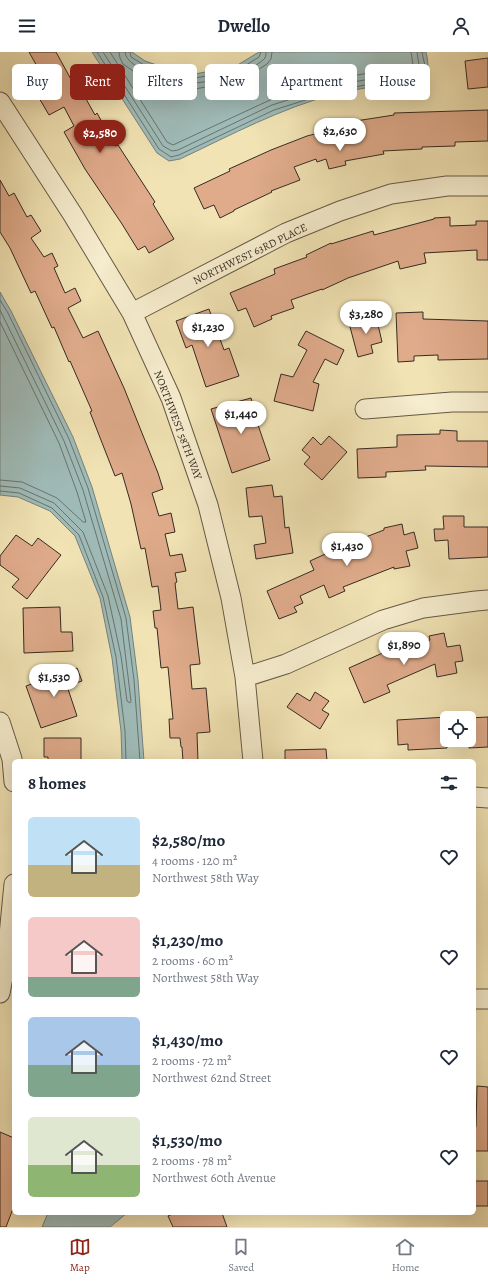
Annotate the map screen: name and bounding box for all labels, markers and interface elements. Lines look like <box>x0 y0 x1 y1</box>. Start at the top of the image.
text: Dwello <box>218 14 270 38</box>
icon: menu <box>16 15 38 37</box>
icon: person <box>450 15 472 37</box>
chip: Buy <box>12 64 62 100</box>
chip: Rent <box>70 64 125 100</box>
chip: Filters <box>133 64 197 100</box>
chip: New <box>205 64 259 100</box>
chip: Apartment <box>267 64 357 100</box>
chip: House <box>365 64 430 100</box>
pin: $2,630 <box>307 118 373 152</box>
pin: $2,580 <box>67 120 133 154</box>
text: $2,630 <box>323 122 357 139</box>
text: $2,580 <box>83 124 117 141</box>
street label: NORTHWEST 63RD PLACE <box>190 220 310 288</box>
pin: $3,280 <box>333 301 399 335</box>
text: $3,280 <box>349 305 383 322</box>
pin: $1,230 <box>175 314 241 348</box>
text: $1,230 <box>192 318 224 335</box>
street label: NORTHWEST 58TH WAY <box>150 368 206 483</box>
pin: $1,440 <box>208 401 274 435</box>
text: $1,440 <box>225 405 257 422</box>
pin: $1,430 <box>314 533 380 567</box>
text: $1,430 <box>331 537 363 554</box>
pin: $1,890 <box>371 632 437 666</box>
text: $1,890 <box>387 636 421 653</box>
pin: $1,530 <box>21 664 87 698</box>
text: $1,530 <box>38 668 70 685</box>
map controls <box>440 711 476 747</box>
button: locate <box>440 711 476 747</box>
text: 8 homes <box>28 772 86 795</box>
icon: filters <box>438 772 460 794</box>
text: $2,580/mo <box>152 829 225 852</box>
icon: home <box>60 833 108 881</box>
icon: heart <box>438 846 460 868</box>
text: 4 rooms · 120 m² <box>152 852 237 869</box>
text: Northwest 58th Way <box>152 869 259 886</box>
text: $1,230/mo <box>152 929 223 952</box>
icon: home <box>60 933 108 981</box>
icon: heart <box>438 946 460 968</box>
text: 2 rooms · 60 m² <box>152 952 233 969</box>
text: Northwest 58th Way <box>152 969 259 986</box>
text: $1,430/mo <box>152 1029 223 1052</box>
icon: home <box>60 1033 108 1081</box>
icon: heart <box>438 1046 460 1068</box>
text: 2 rooms · 72 m² <box>152 1052 232 1069</box>
text: Northwest 62nd Street <box>152 1069 271 1086</box>
text: $1,530/mo <box>152 1129 222 1152</box>
icon: home <box>60 1133 108 1181</box>
icon: heart <box>438 1146 460 1168</box>
text: 2 rooms · 78 m² <box>152 1152 232 1169</box>
text: Northwest 60th Avenue <box>152 1169 276 1186</box>
tab: Map <box>69 1236 91 1275</box>
tab: Saved <box>228 1236 254 1275</box>
tab: Home <box>392 1236 419 1275</box>

